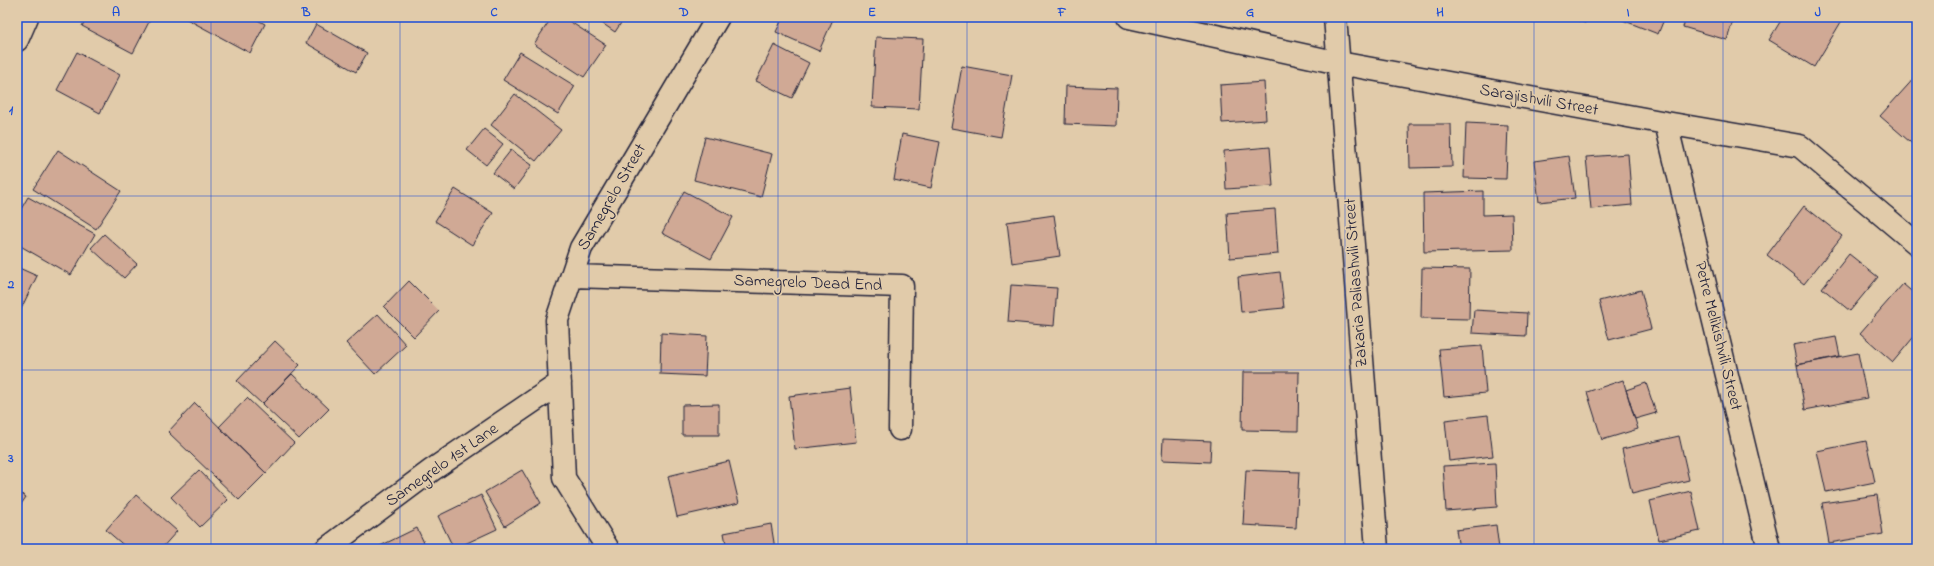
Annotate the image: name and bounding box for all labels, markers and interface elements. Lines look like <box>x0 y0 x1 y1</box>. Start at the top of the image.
text: A <box>112 3 120 22</box>
text: B <box>301 3 311 22</box>
text: C <box>490 3 498 22</box>
text: D <box>678 3 689 22</box>
text: E <box>868 3 876 22</box>
text: F <box>1057 3 1067 22</box>
text: G <box>1246 3 1254 22</box>
text: H <box>1436 3 1444 22</box>
text: I <box>1626 3 1630 22</box>
text: J <box>1815 3 1821 22</box>
street label: Sarajishvili Street <box>1478 77 1601 123</box>
text: 1 <box>9 101 14 120</box>
street label: Samegrelo Street <box>571 138 655 256</box>
street label: Zakaria Paliashvili Street <box>1338 197 1374 369</box>
street label: Petre Melikishvili Street <box>1687 259 1749 414</box>
street label: Samegrelo Dead End <box>733 268 883 300</box>
text: 2 <box>7 275 15 294</box>
street label: Samegrelo 1st Lane <box>380 416 505 515</box>
text: 3 <box>7 449 14 468</box>

